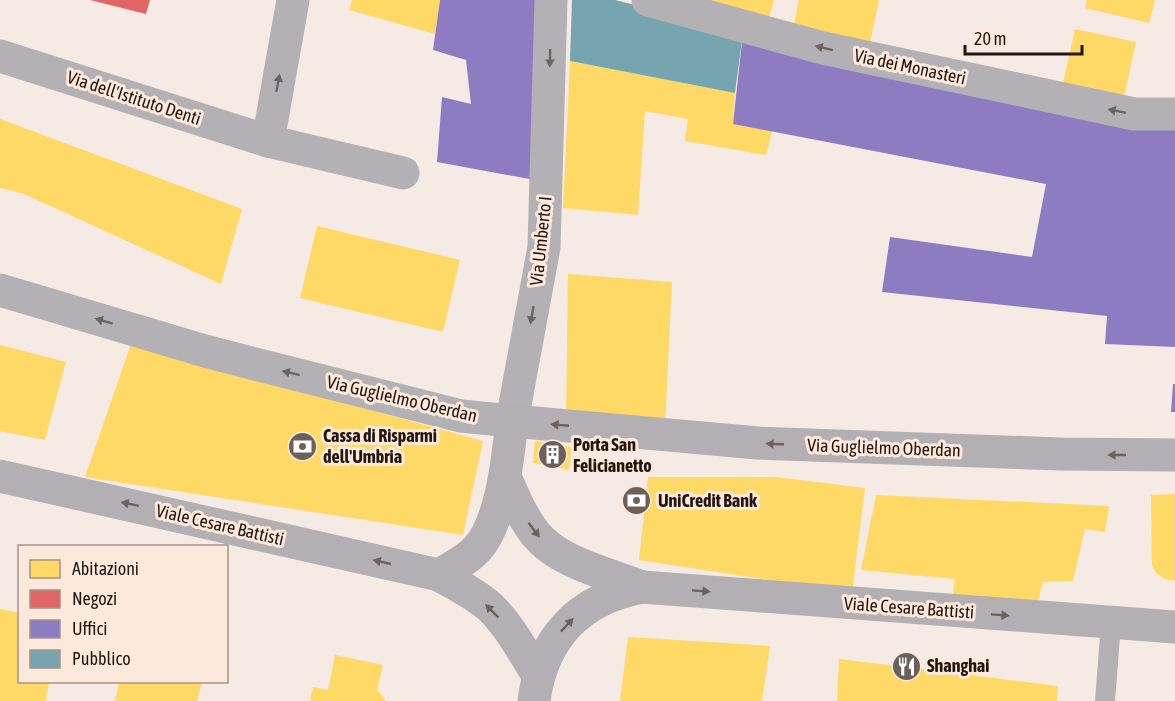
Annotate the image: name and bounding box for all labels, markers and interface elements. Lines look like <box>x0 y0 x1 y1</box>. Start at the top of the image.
scale bar <box>965 18 1082 56</box>
text: 20 m <box>974 28 1006 49</box>
one-way arrow <box>814 42 833 52</box>
street label: Via dei Monasteri <box>852 44 968 89</box>
one-way arrow <box>545 49 554 68</box>
street label: Via dell'Istituto Denti <box>65 66 204 129</box>
one-way arrow <box>274 73 283 92</box>
one-way arrow <box>1107 106 1126 115</box>
street label: Via Umberto I <box>525 195 556 287</box>
one-way arrow <box>527 306 536 325</box>
one-way arrow <box>94 316 112 325</box>
one-way arrow <box>282 368 300 378</box>
street label: Via Guglielmo Oberdan <box>325 371 479 426</box>
one-way arrow <box>550 420 569 430</box>
place label: Cassa di Risparmi dell'Umbria <box>323 425 437 467</box>
bank icon: Cassa di Risparmi dell'Umbria <box>286 430 318 462</box>
place label: Porta San Felicianetto <box>573 434 652 476</box>
street label: Via Guglielmo Oberdan <box>807 434 961 461</box>
building icon: Porta San Felicianetto <box>536 439 568 471</box>
one-way arrow <box>765 439 784 448</box>
one-way arrow <box>1107 450 1126 460</box>
bank icon: UniCredit Bank <box>621 485 653 517</box>
place label: UniCredit Bank <box>658 490 758 511</box>
one-way arrow <box>120 499 139 508</box>
street label: Viale Cesare Battisti <box>154 500 286 549</box>
one-way arrow <box>528 522 540 538</box>
legend <box>18 545 228 683</box>
one-way arrow <box>372 557 391 566</box>
text: Abitazioni <box>72 558 139 579</box>
one-way arrow <box>691 587 710 596</box>
text: Negozi <box>72 588 117 609</box>
street label: Viale Cesare Battisti <box>843 592 975 623</box>
one-way arrow <box>486 604 500 618</box>
one-way arrow <box>990 610 1009 620</box>
text: Uffici <box>72 618 107 639</box>
one-way arrow <box>560 618 574 633</box>
text: Pubblico <box>72 648 131 669</box>
restaurant icon: Shanghai <box>890 650 922 682</box>
place label: Shanghai <box>927 655 989 676</box>

